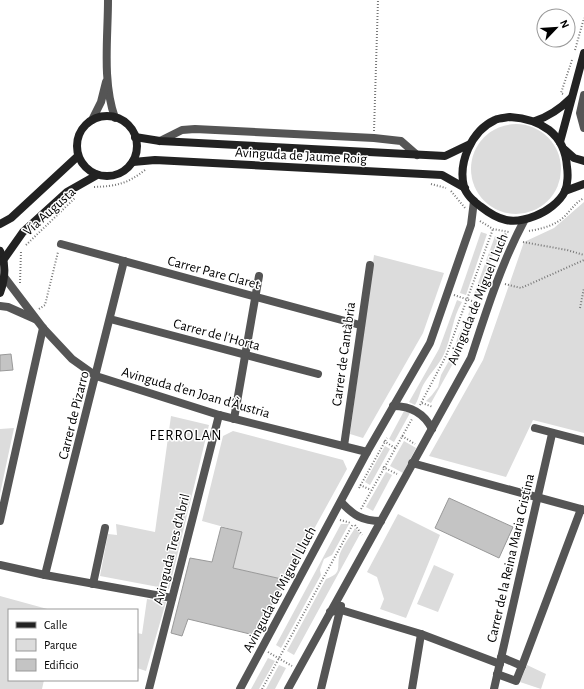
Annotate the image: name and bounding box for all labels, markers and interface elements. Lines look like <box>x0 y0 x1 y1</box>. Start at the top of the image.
north arrow <box>536 8 576 48</box>
text: N <box>558 18 571 30</box>
street label: Avinguda de Jaume Roig <box>235 146 367 166</box>
street label: Vía Augusta <box>21 184 79 239</box>
street label: Avinguda de Miguel Lluch <box>445 232 511 367</box>
street label: Carrer Pare Claret <box>166 254 262 292</box>
street label: Carrer de Cantàbria <box>330 301 358 407</box>
street label: Carrer de l'Horta <box>172 317 262 353</box>
street label: Avinguda d'en Joan d'Àustria <box>120 362 273 421</box>
street label: Carrer de Pizarro <box>56 369 92 461</box>
district label: FERROLAN <box>150 428 222 443</box>
street label: Carrer de la Reina Maria Cristina <box>485 472 537 644</box>
street label: Avinguda Tres d'Abril <box>151 492 193 606</box>
street label: Avinguda de Miguel Lluch <box>241 524 319 655</box>
legend <box>8 609 138 681</box>
text: Calle <box>44 619 67 631</box>
text: Parque <box>44 639 77 651</box>
text: Edificio <box>44 659 79 671</box>

